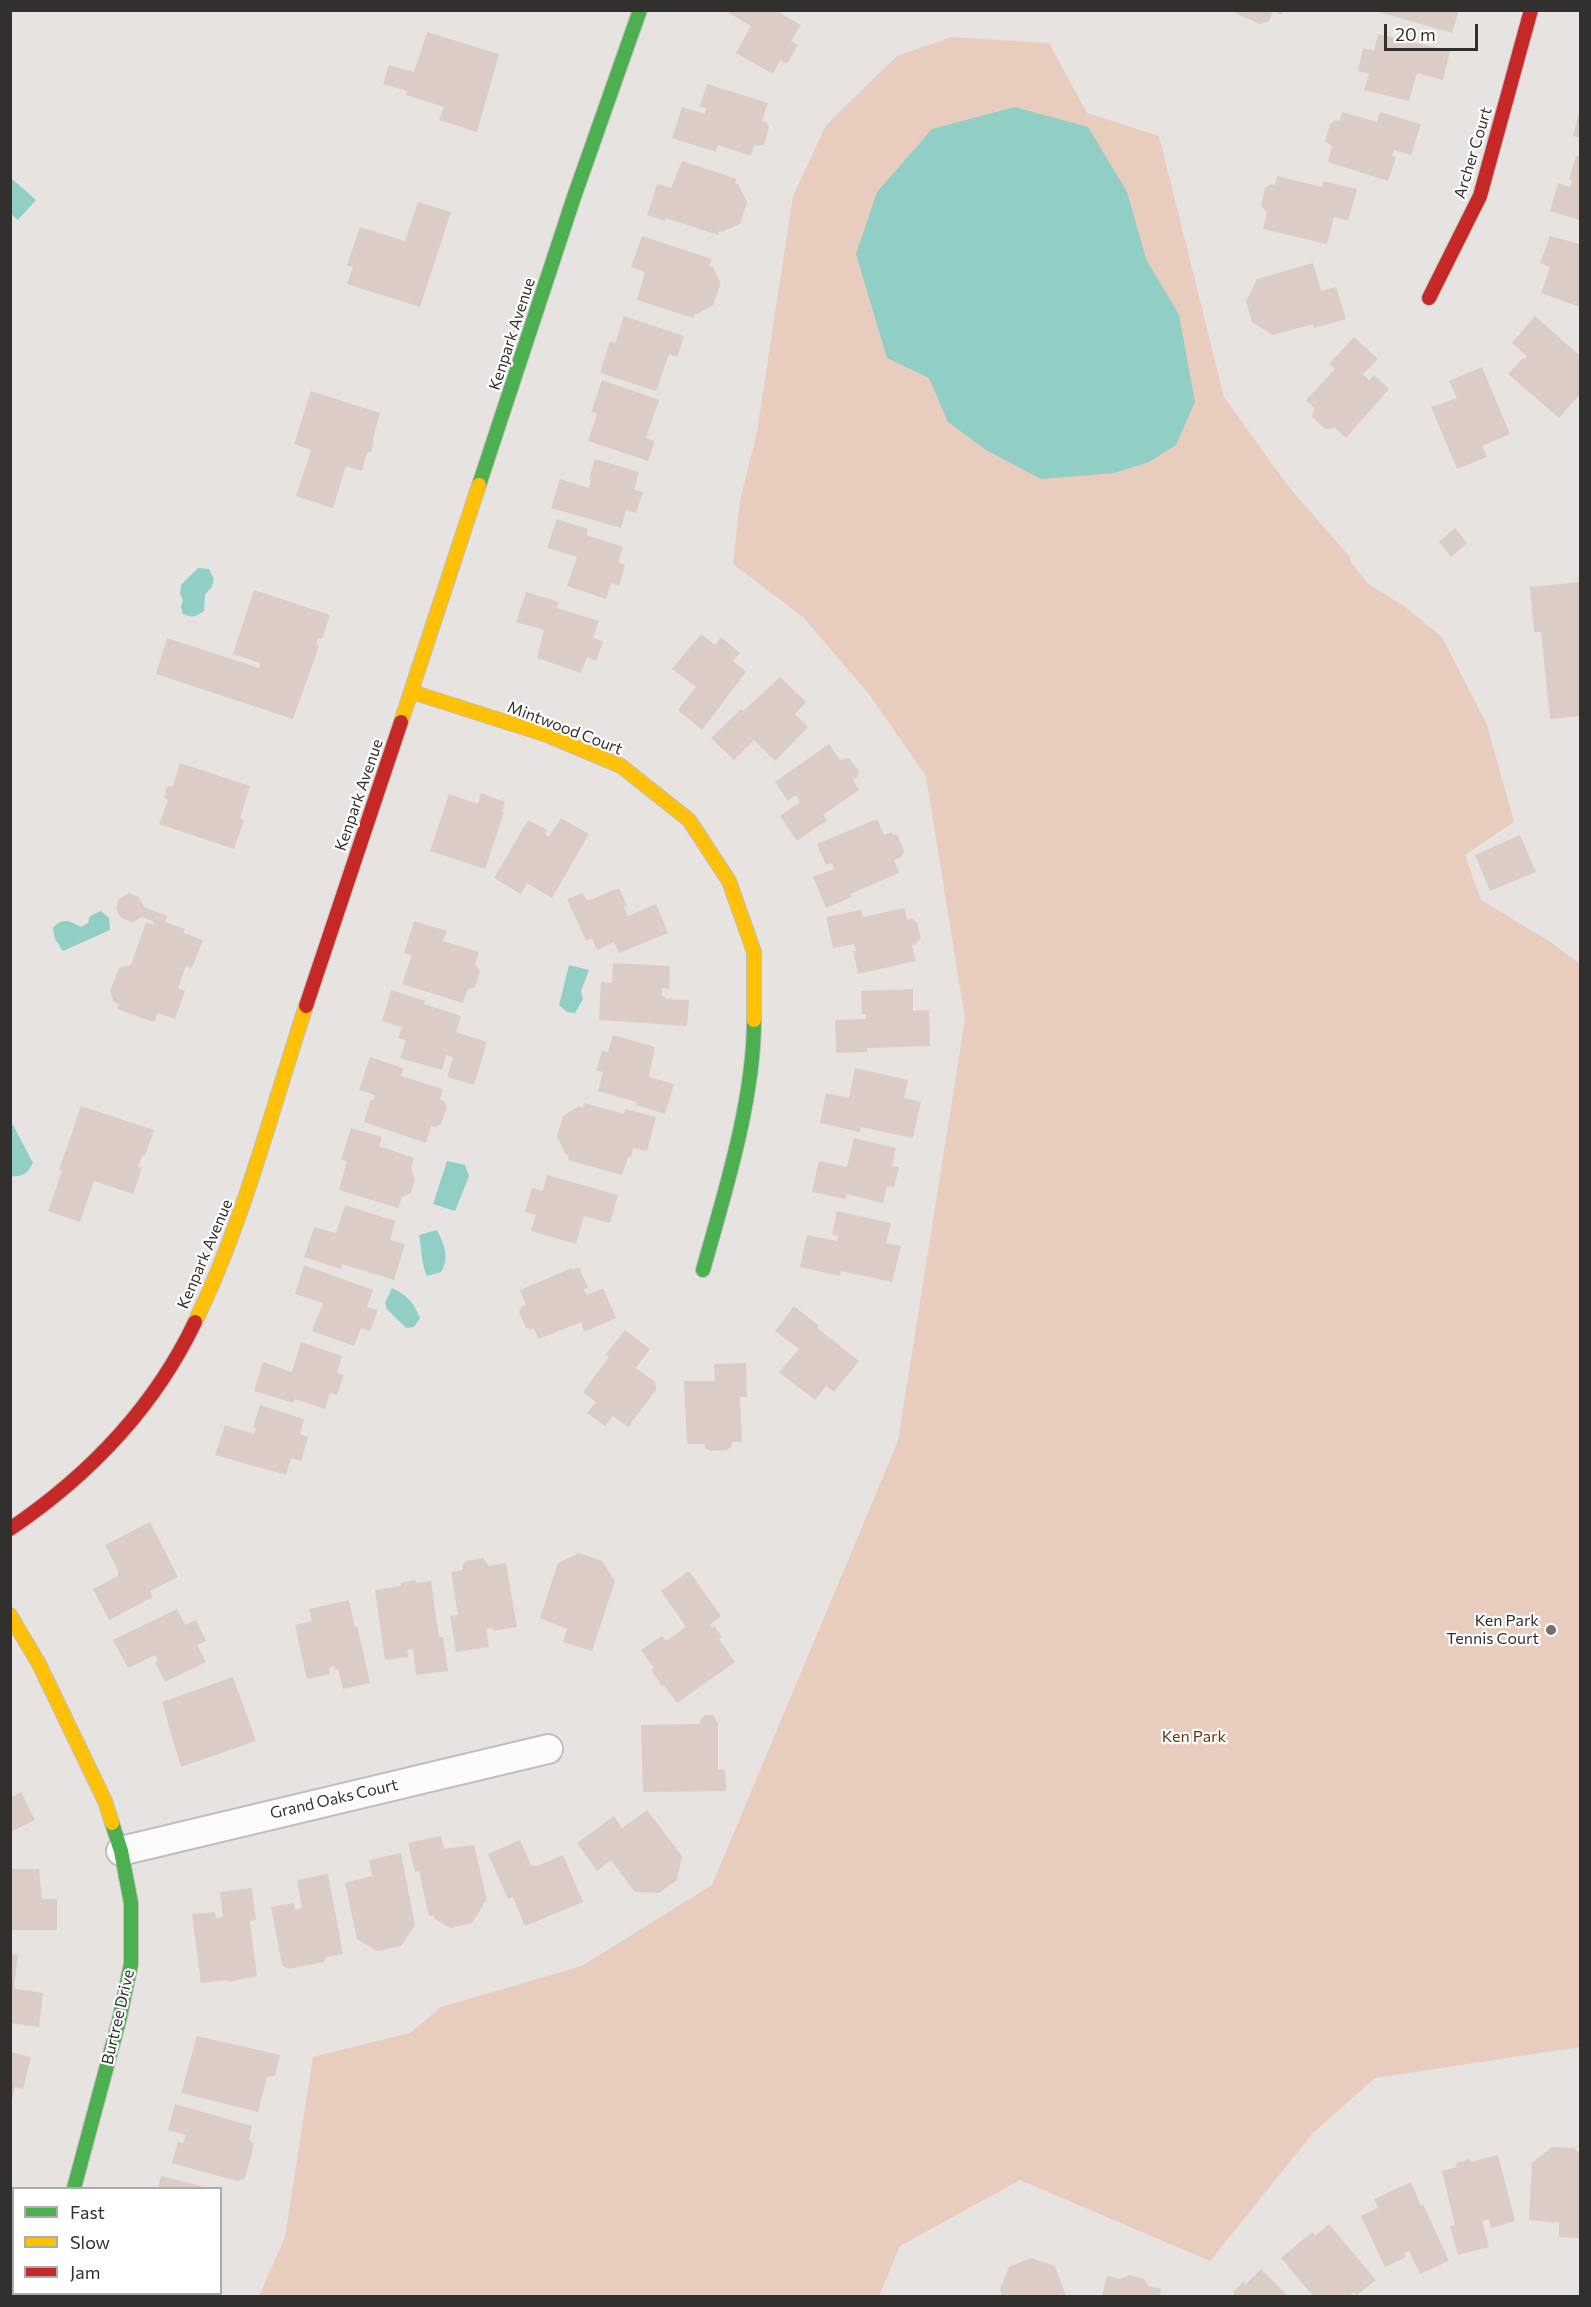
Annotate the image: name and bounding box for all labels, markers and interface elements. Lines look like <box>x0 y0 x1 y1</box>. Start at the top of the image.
scale bar <box>1387 12 1482 50</box>
text: 20 m <box>1395 23 1436 45</box>
street label: Archer Court <box>1450 105 1496 201</box>
street label: Kenpark Avenue <box>485 275 539 393</box>
street label: Mintwood Court <box>505 697 625 759</box>
street label: Kenpark Avenue <box>331 737 387 853</box>
street label: Kenpark Avenue <box>173 1196 237 1312</box>
place label: Ken Park Tennis Court <box>1446 1611 1539 1649</box>
marker: Ken Park Tennis Court <box>1544 1623 1558 1637</box>
park label: Ken Park <box>1162 1727 1226 1747</box>
street label: Grand Oaks Court <box>268 1775 400 1823</box>
street label: Burtree Drive <box>98 1968 138 2066</box>
legend <box>12 2187 222 2295</box>
text: Fast <box>70 2201 105 2223</box>
text: Slow <box>70 2231 110 2253</box>
text: Jam <box>70 2261 100 2283</box>

